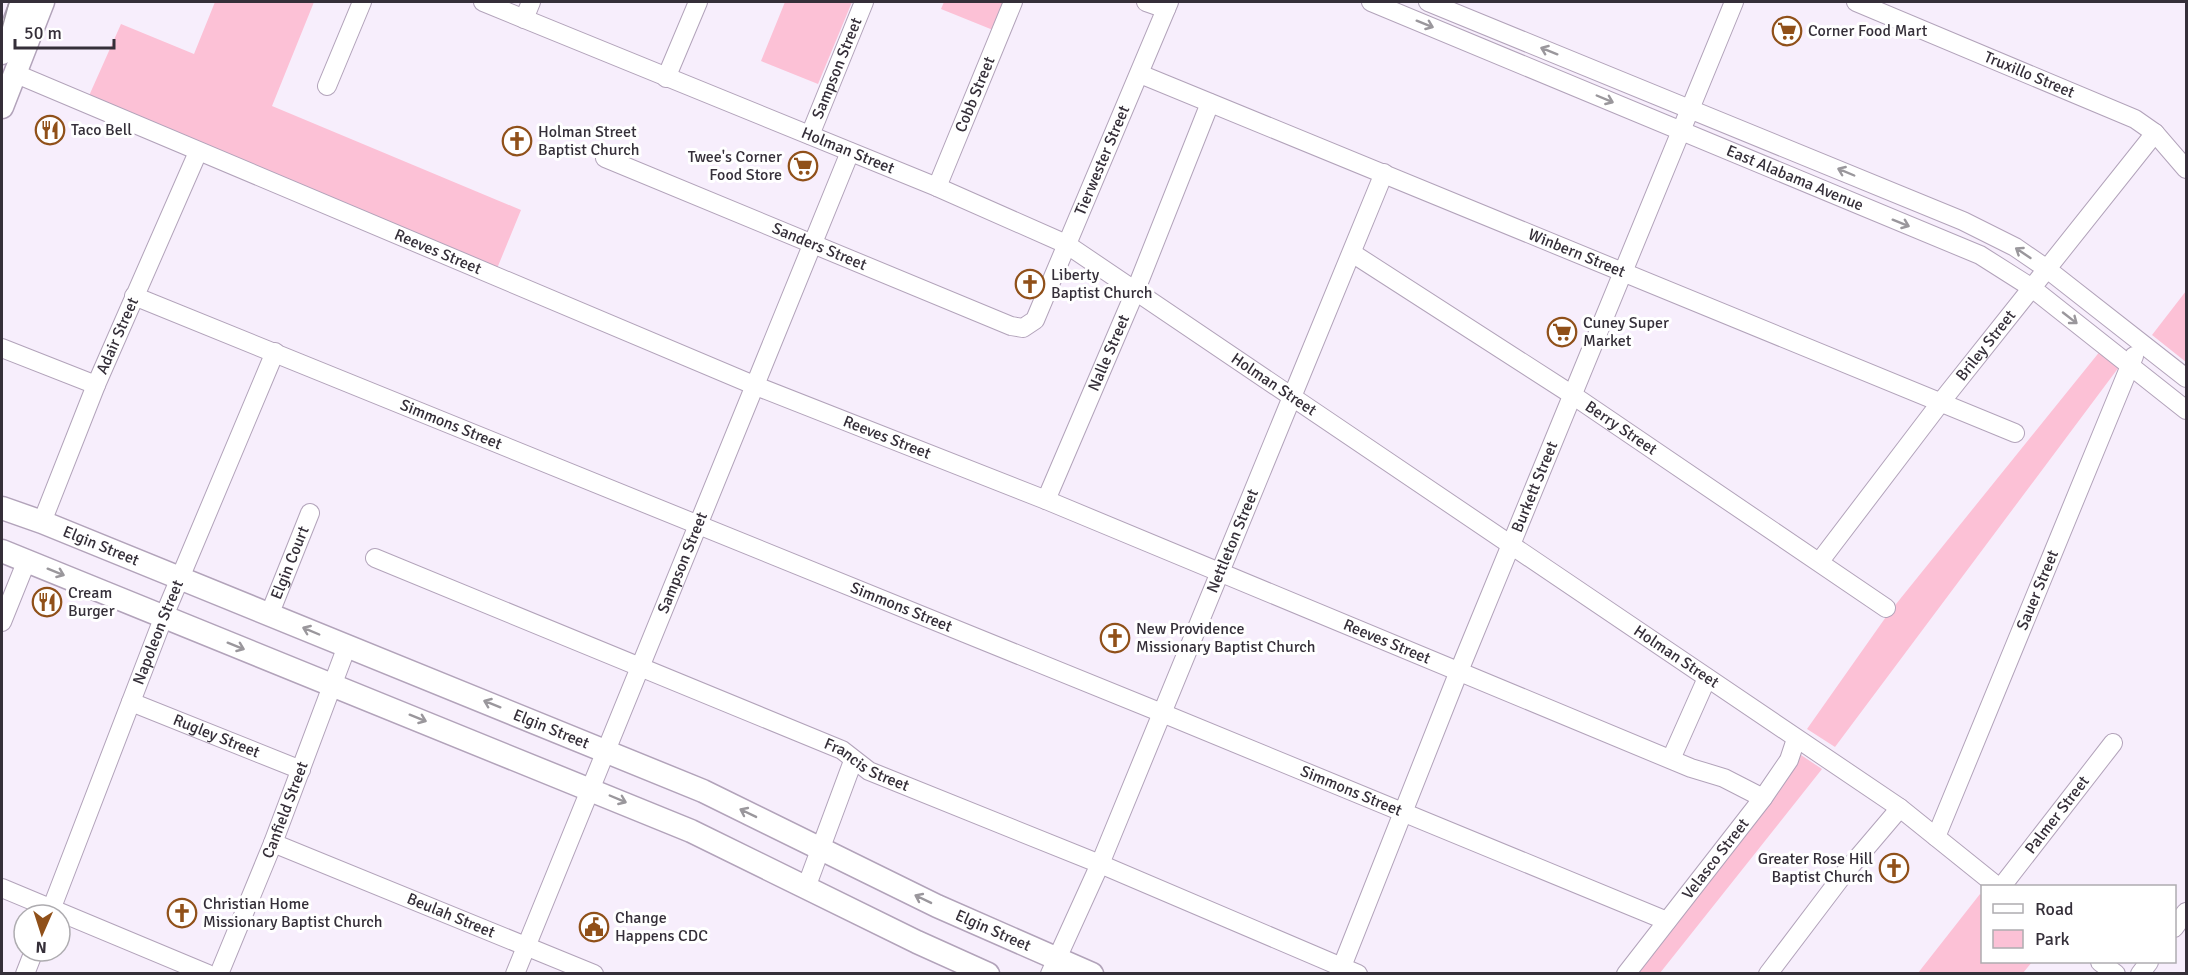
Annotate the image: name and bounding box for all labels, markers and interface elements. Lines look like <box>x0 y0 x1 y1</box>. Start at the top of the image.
scale bar <box>15 12 114 50</box>
street label: Sampson Street <box>808 14 867 122</box>
supermarket icon: Corner Food Mart <box>1771 15 1803 47</box>
one-way arrow <box>1416 19 1434 30</box>
place label: Corner Food Mart <box>1808 21 1928 41</box>
text: 50 m <box>24 22 62 44</box>
one-way arrow <box>1540 45 1559 56</box>
street label: Truxillo Street <box>1981 47 2078 103</box>
street label: Cobb Street <box>951 53 1000 135</box>
one-way arrow <box>1595 94 1614 105</box>
street label: Tierwester Street <box>1070 102 1134 219</box>
restaurant icon: Taco Bell <box>34 114 66 146</box>
place label: Taco Bell <box>71 120 132 140</box>
place label: Holman Street Baptist Church <box>538 122 639 160</box>
street label: Holman Street <box>798 123 898 179</box>
church icon: Holman Street Baptist Church <box>501 125 533 157</box>
street label: East Alabama Avenue <box>1723 141 1866 215</box>
place label: Twee's Corner Food Store <box>688 147 782 185</box>
supermarket icon: Twee's Corner Food Store <box>787 150 819 182</box>
one-way arrow <box>1837 166 1856 177</box>
street label: Sanders Street <box>769 218 870 275</box>
one-way arrow <box>1892 218 1910 229</box>
street label: Winbern Street <box>1525 224 1628 282</box>
street label: Reeves Street <box>391 225 485 279</box>
one-way arrow <box>2016 247 2032 259</box>
place label: Liberty Baptist Church <box>1051 265 1152 303</box>
church icon: Liberty Baptist Church <box>1014 268 1046 300</box>
street label: Adair Street <box>92 294 143 377</box>
street label: Briley Street <box>1952 306 2020 385</box>
street label: Nalle Street <box>1084 311 1134 394</box>
one-way arrow <box>2062 311 2078 324</box>
place label: Cuney Super Market <box>1583 313 1669 351</box>
supermarket icon: Cuney Super Market <box>1546 316 1578 348</box>
street label: Holman Street <box>1227 349 1321 421</box>
street label: Simmons Street <box>397 395 505 454</box>
street label: Berry Street <box>1581 396 1661 460</box>
street label: Reeves Street <box>840 411 934 464</box>
street label: Burkett Street <box>1507 438 1562 535</box>
street label: Nettleton Street <box>1202 486 1263 596</box>
street label: Sampson Street <box>653 509 712 616</box>
street label: Elgin Street <box>60 522 142 571</box>
street label: Elgin Court <box>266 523 314 602</box>
street label: Sauer Street <box>2012 547 2063 633</box>
one-way arrow <box>46 567 65 578</box>
street label: Napoleon Street <box>129 577 188 687</box>
street label: Simmons Street <box>847 578 955 637</box>
place label: Cream Burger <box>68 583 115 621</box>
restaurant icon: Cream Burger <box>31 586 63 618</box>
street label: Reeves Street <box>1340 615 1434 669</box>
place label: New Providence Missionary Baptist Church <box>1136 619 1316 657</box>
street label: Holman Street <box>1630 621 1723 693</box>
church icon: New Providence Missionary Baptist Church <box>1099 622 1131 654</box>
one-way arrow <box>302 625 321 636</box>
one-way arrow <box>227 641 245 652</box>
one-way arrow <box>483 698 501 709</box>
street label: Elgin Street <box>510 705 592 754</box>
street label: Rugley Street <box>170 710 263 763</box>
one-way arrow <box>408 713 426 724</box>
street label: Francis Street <box>821 734 912 796</box>
street label: Canfield Street <box>258 758 313 861</box>
street label: Simmons Street <box>1297 761 1405 821</box>
street label: Palmer Street <box>2021 772 2094 858</box>
one-way arrow <box>608 794 626 806</box>
one-way arrow <box>739 807 757 819</box>
street label: Velasco Street <box>1678 814 1754 903</box>
place label: Greater Rose Hill Baptist Church <box>1758 849 1873 887</box>
church icon: Greater Rose Hill Baptist Church <box>1878 852 1910 884</box>
legend <box>1981 885 2176 963</box>
street label: Beulah Street <box>404 889 498 943</box>
one-way arrow <box>915 893 933 905</box>
place label: Christian Home Missionary Baptist Church <box>203 894 383 932</box>
church icon: Christian Home Missionary Baptist Church <box>166 897 198 929</box>
text: Road <box>2035 898 2074 920</box>
north arrow <box>12 903 72 963</box>
street label: Elgin Street <box>952 905 1034 956</box>
place label: Change Happens CDC <box>615 908 708 946</box>
public building icon: Change Happens CDC <box>578 911 610 943</box>
text: Park <box>2035 928 2070 950</box>
text: N <box>35 937 47 957</box>

